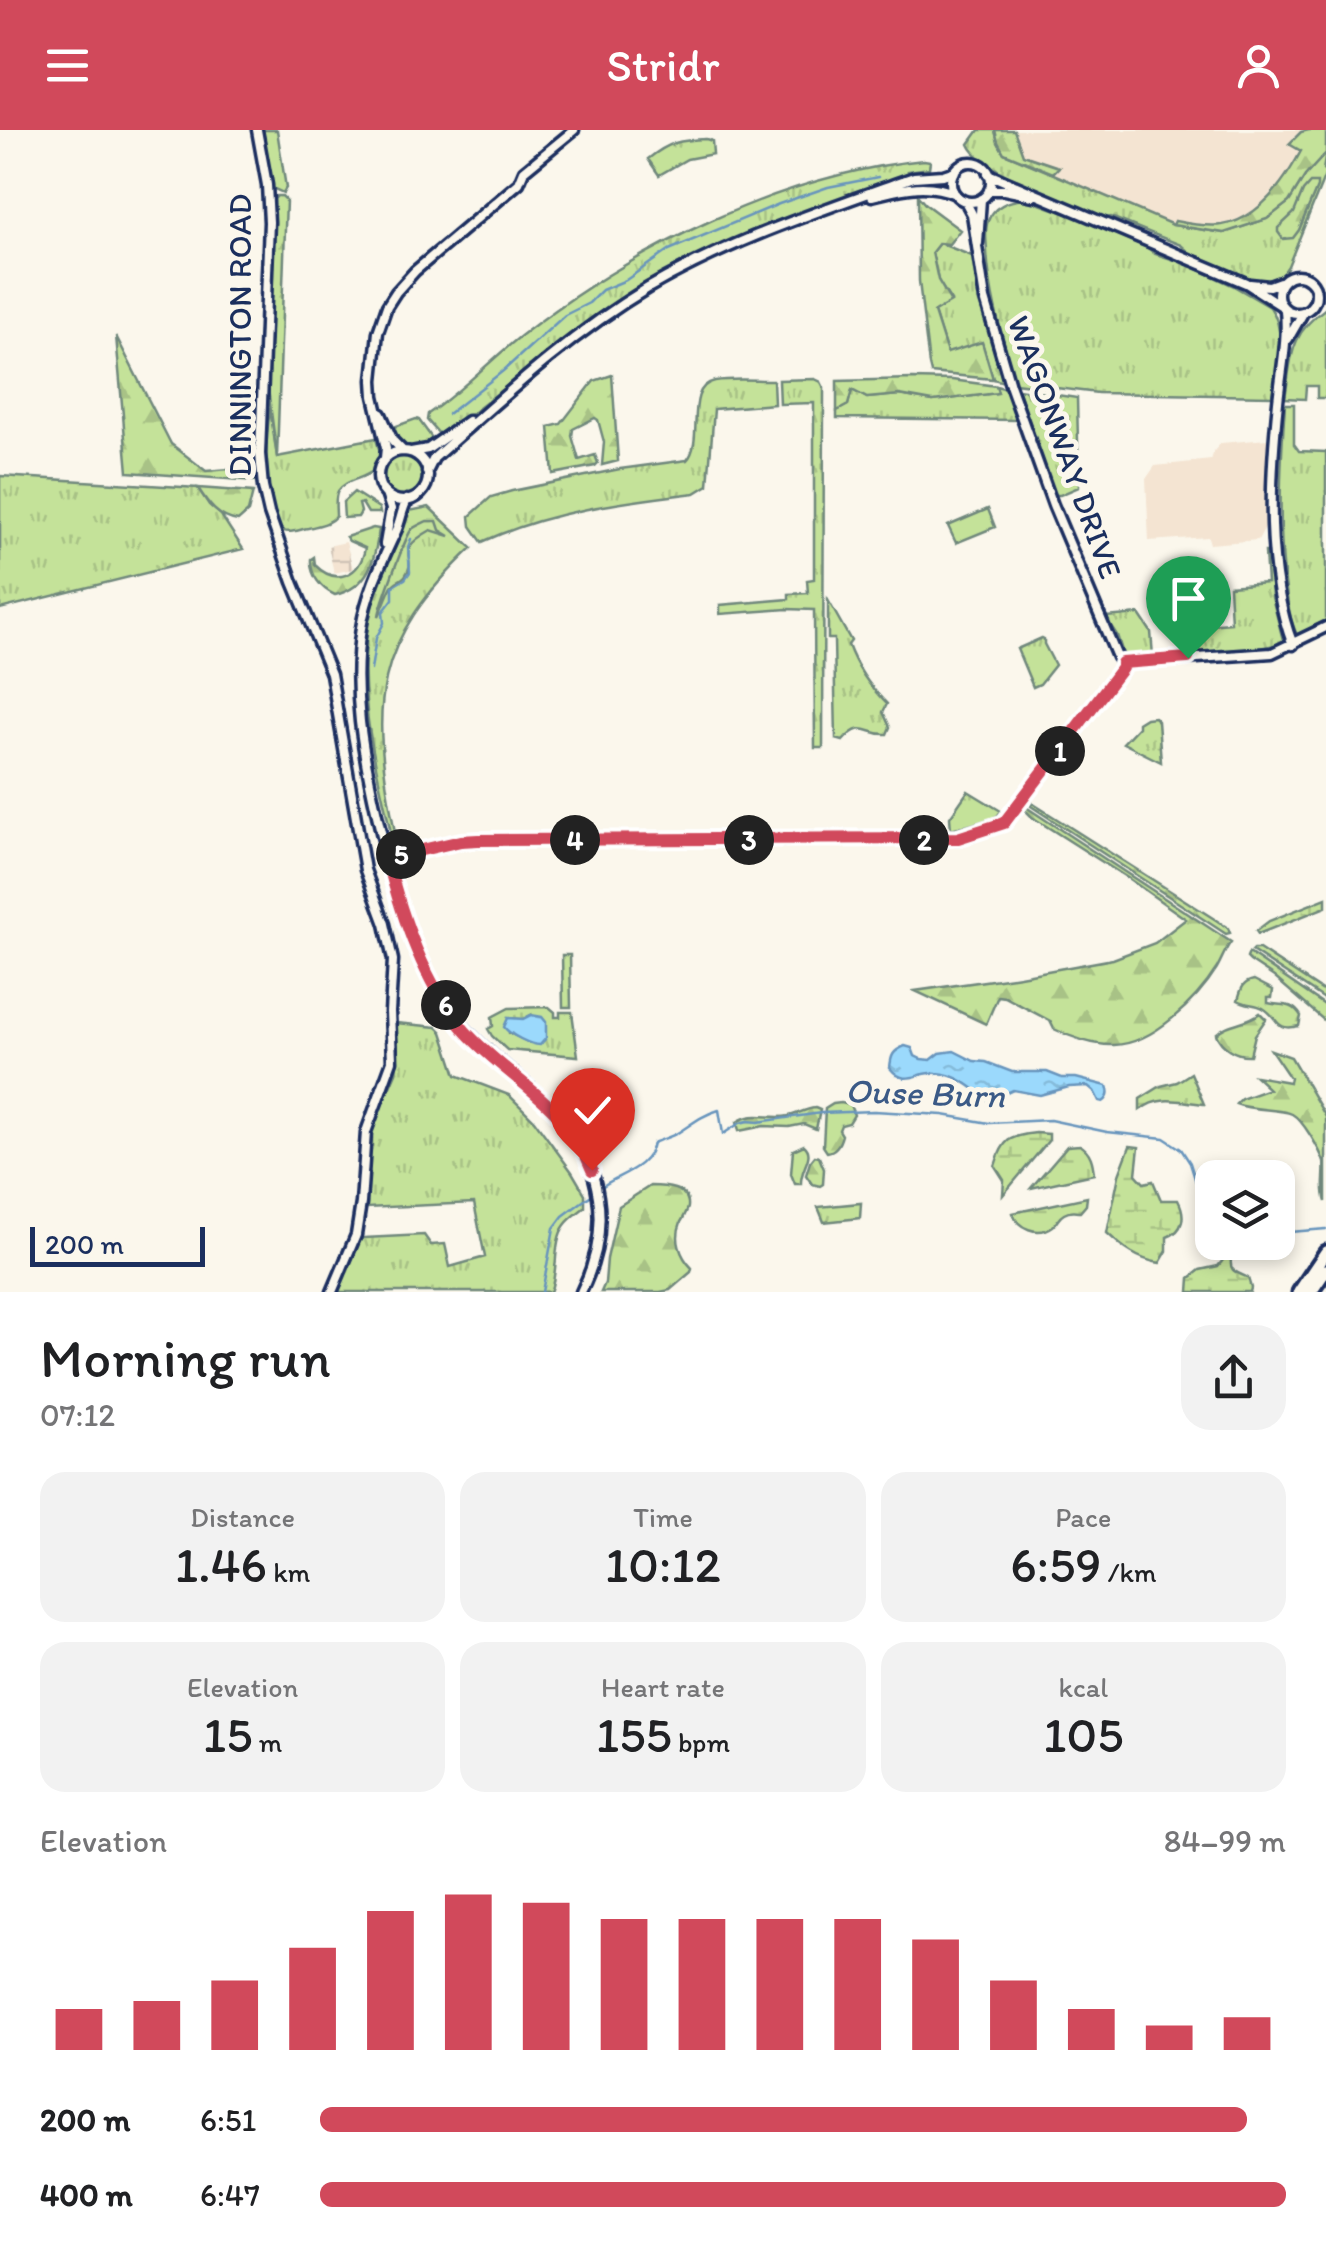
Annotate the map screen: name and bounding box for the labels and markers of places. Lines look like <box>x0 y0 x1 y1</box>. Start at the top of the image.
pin <box>1146 556 1231 659</box>
pin: 1 <box>1035 726 1085 776</box>
pin: 4 <box>550 815 600 865</box>
pin: 3 <box>724 815 774 865</box>
pin: 2 <box>899 815 949 865</box>
pin: 5 <box>376 829 426 879</box>
pin: 6 <box>421 980 471 1030</box>
pin <box>550 1068 635 1171</box>

